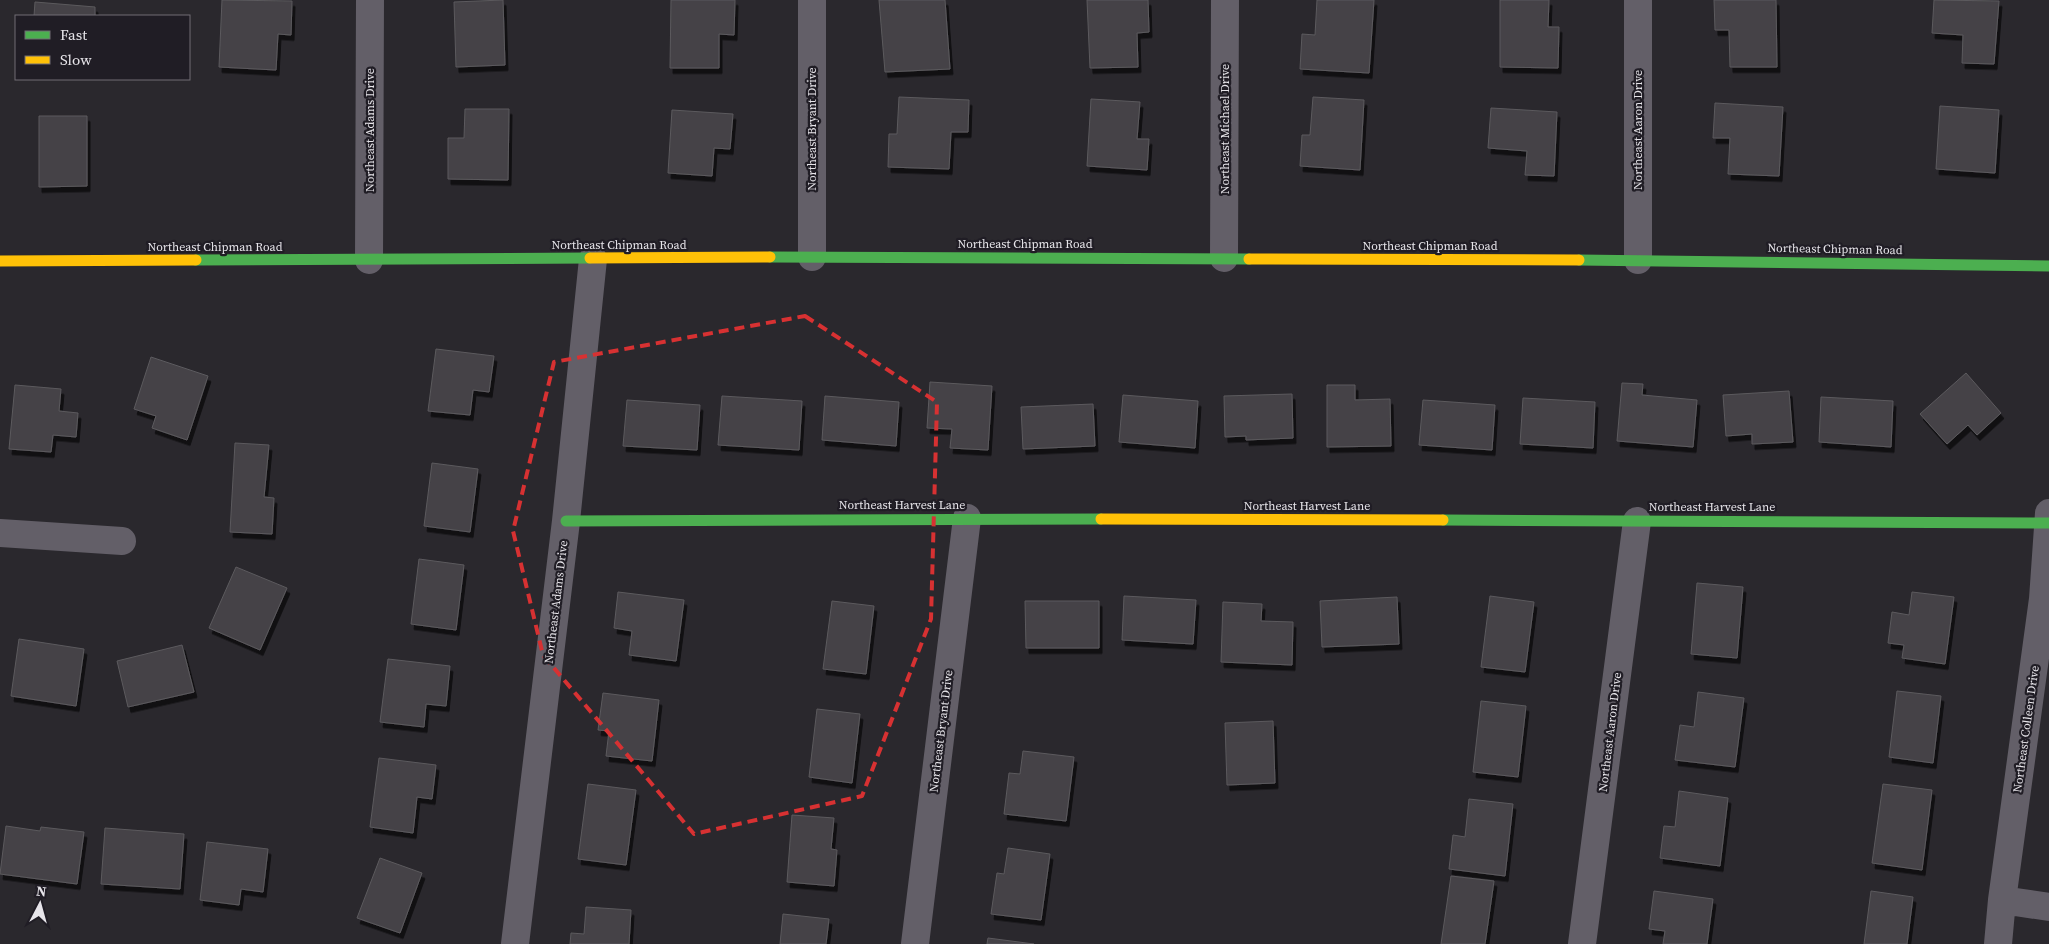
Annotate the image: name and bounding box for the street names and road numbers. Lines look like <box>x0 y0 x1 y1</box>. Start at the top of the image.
street label: Northeast Michael Drive <box>1217 64 1233 194</box>
street label: Northeast Bryant Drive <box>804 67 820 191</box>
street label: Northeast Adams Drive <box>362 68 378 192</box>
street label: Northeast Aaron Drive <box>1630 70 1646 190</box>
street label: Northeast Chipman Road <box>957 236 1093 252</box>
street label: Northeast Chipman Road <box>551 237 687 253</box>
street label: Northeast Chipman Road <box>1362 238 1498 254</box>
street label: Northeast Chipman Road <box>147 239 283 255</box>
street label: Northeast Chipman Road <box>1767 240 1903 258</box>
street label: Northeast Harvest Lane <box>839 497 965 513</box>
street label: Northeast Harvest Lane <box>1244 498 1370 514</box>
street label: Northeast Harvest Lane <box>1649 499 1775 515</box>
street label: Northeast Adams Drive <box>541 540 571 664</box>
street label: Northeast Colleen Drive <box>2009 664 2043 794</box>
street label: Northeast Bryant Drive <box>926 669 956 793</box>
street label: Northeast Aaron Drive <box>1595 671 1625 793</box>

